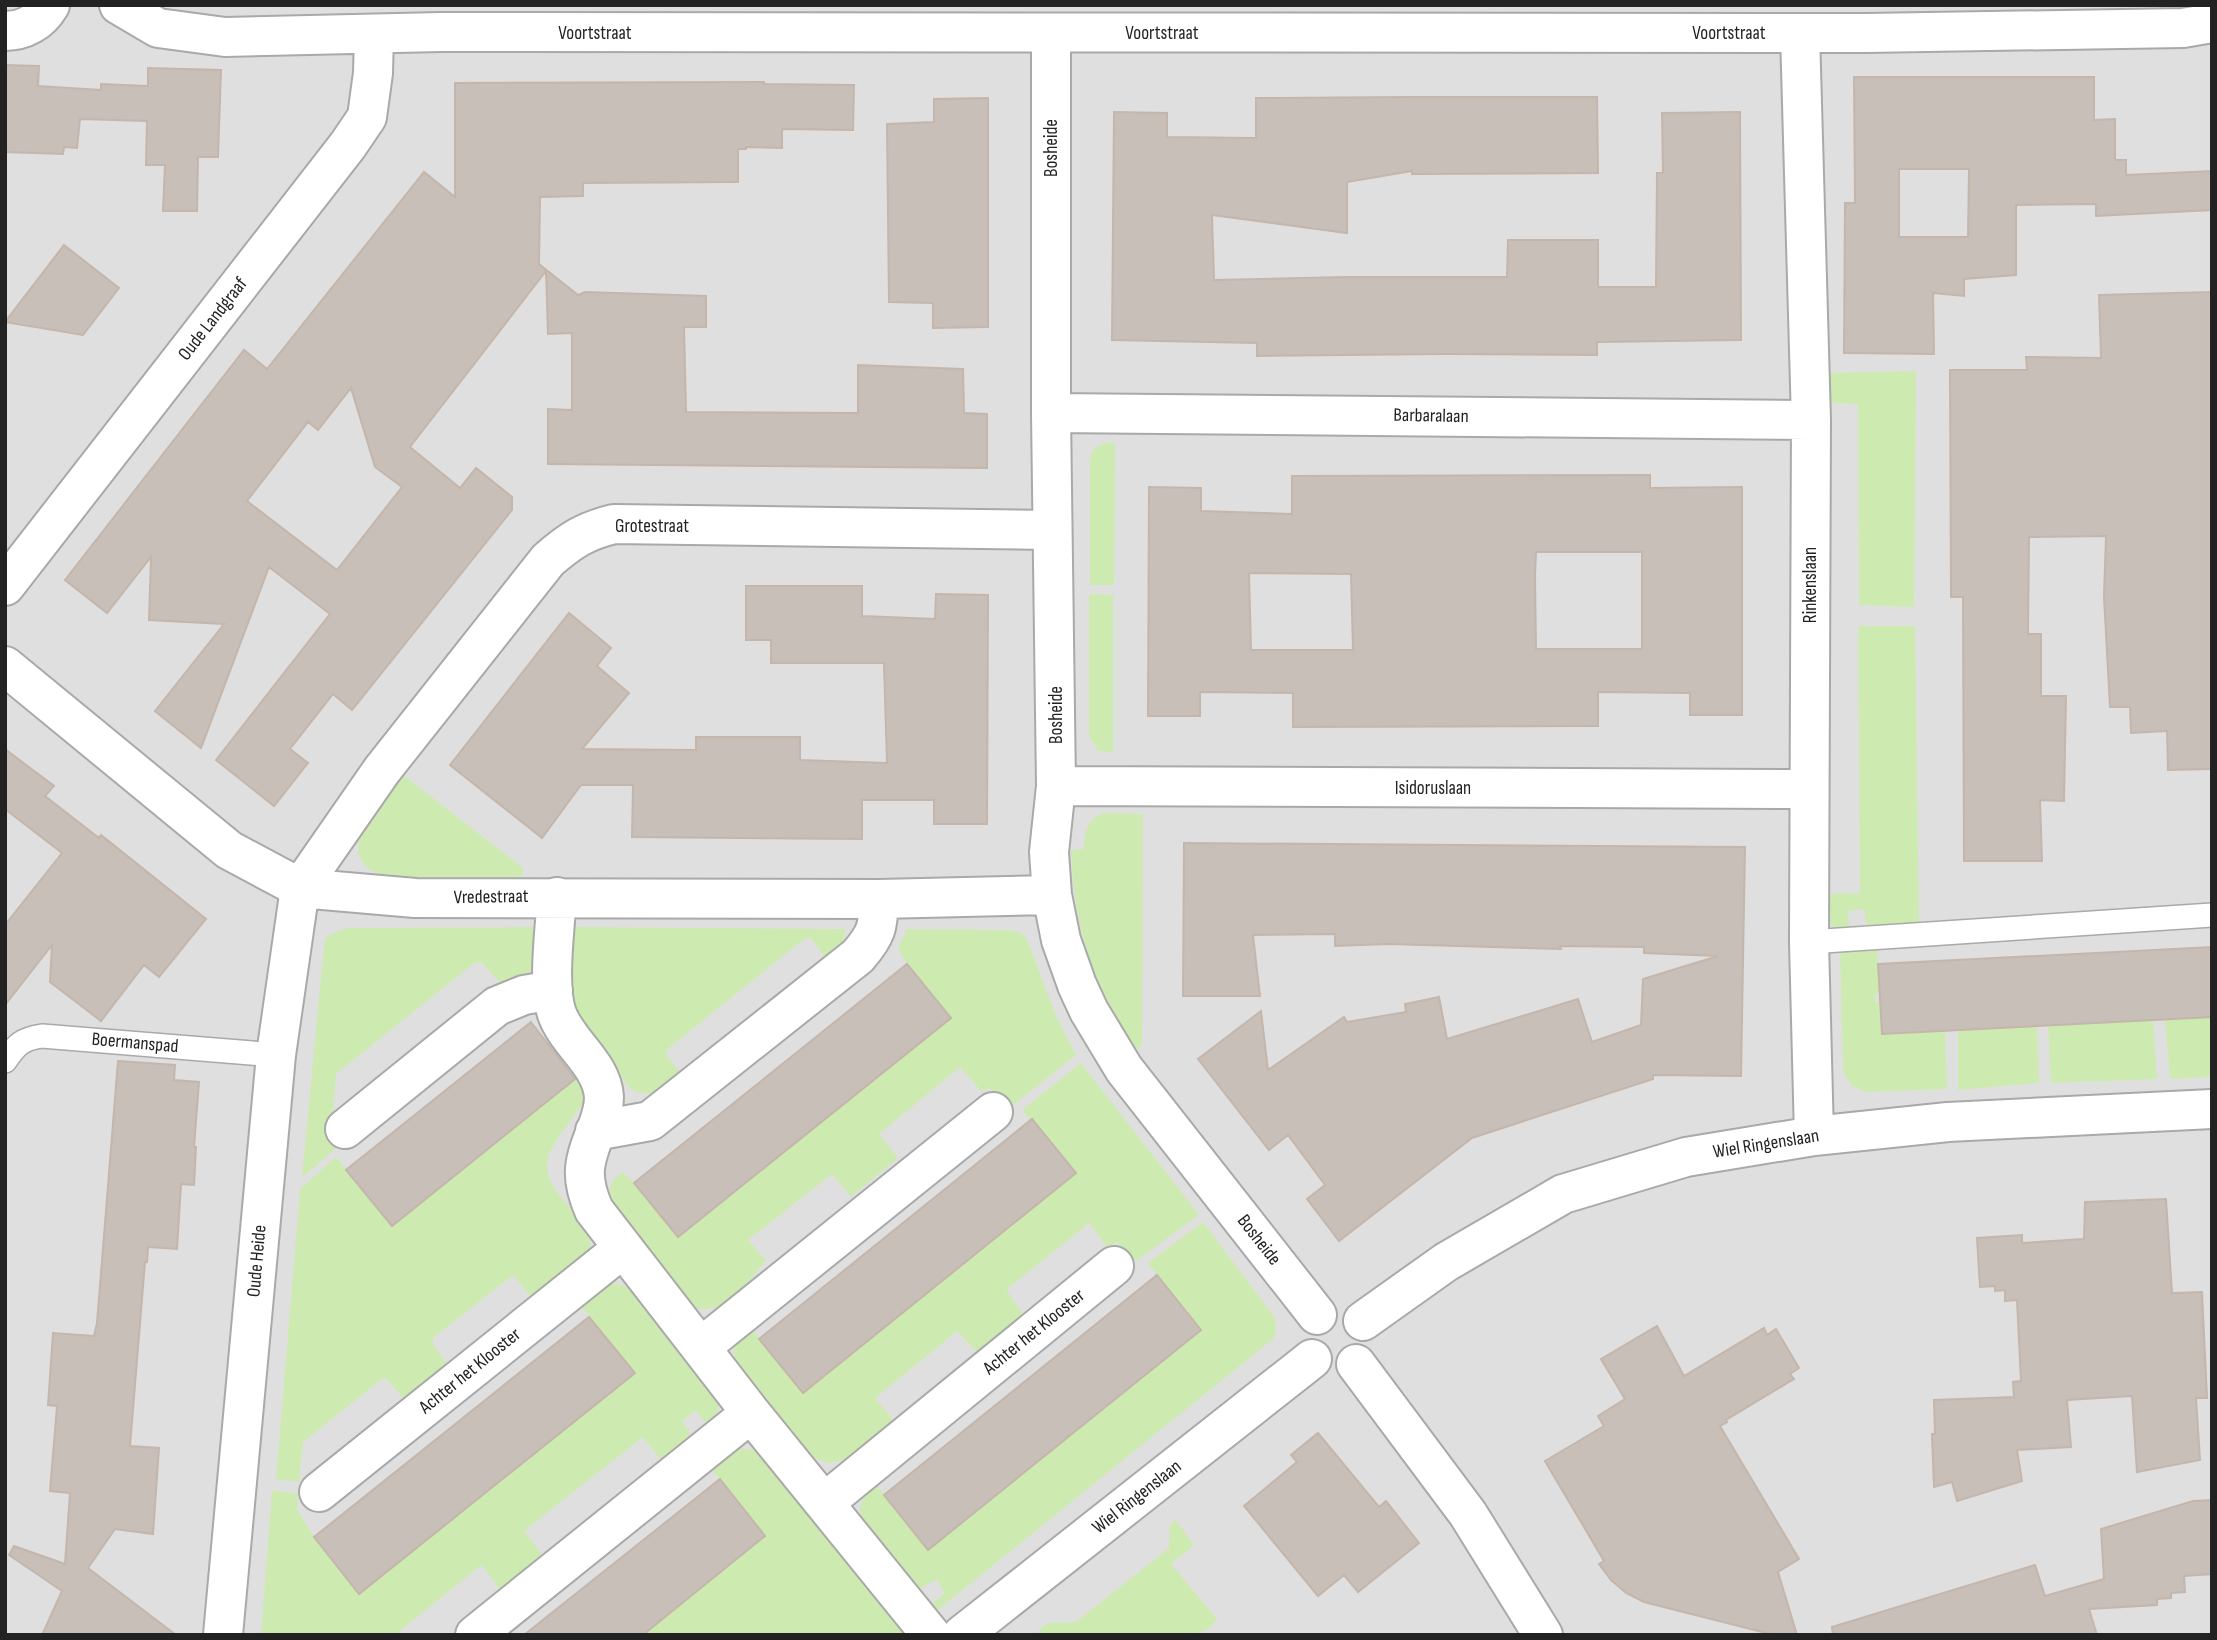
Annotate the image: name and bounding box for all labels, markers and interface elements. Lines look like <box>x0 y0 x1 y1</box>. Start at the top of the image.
street label: Voortstraat <box>558 22 632 45</box>
street label: Voortstraat <box>1125 22 1199 45</box>
street label: Voortstraat <box>1692 22 1766 45</box>
street label: Bosheide <box>1040 119 1063 177</box>
street label: Oude Landgraaf <box>173 272 253 365</box>
street label: Barbaralaan <box>1393 404 1469 428</box>
street label: Grotestraat <box>615 515 689 538</box>
street label: Rinkenslaan <box>1799 547 1822 623</box>
street label: Bosheide <box>1045 686 1068 744</box>
street label: Isidoruslaan <box>1395 777 1471 800</box>
street label: Vredestraat <box>453 885 529 909</box>
street label: Boermanspad <box>91 1028 179 1058</box>
street label: Wiel Ringenslaan <box>1711 1124 1821 1164</box>
street label: Bosheide <box>1232 1210 1286 1270</box>
street label: Oude Heide <box>242 1224 272 1298</box>
street label: Achter het Klooster <box>978 1284 1090 1381</box>
street label: Achter het Klooster <box>414 1323 526 1420</box>
street label: Wiel Ringenslaan <box>1088 1455 1186 1539</box>

